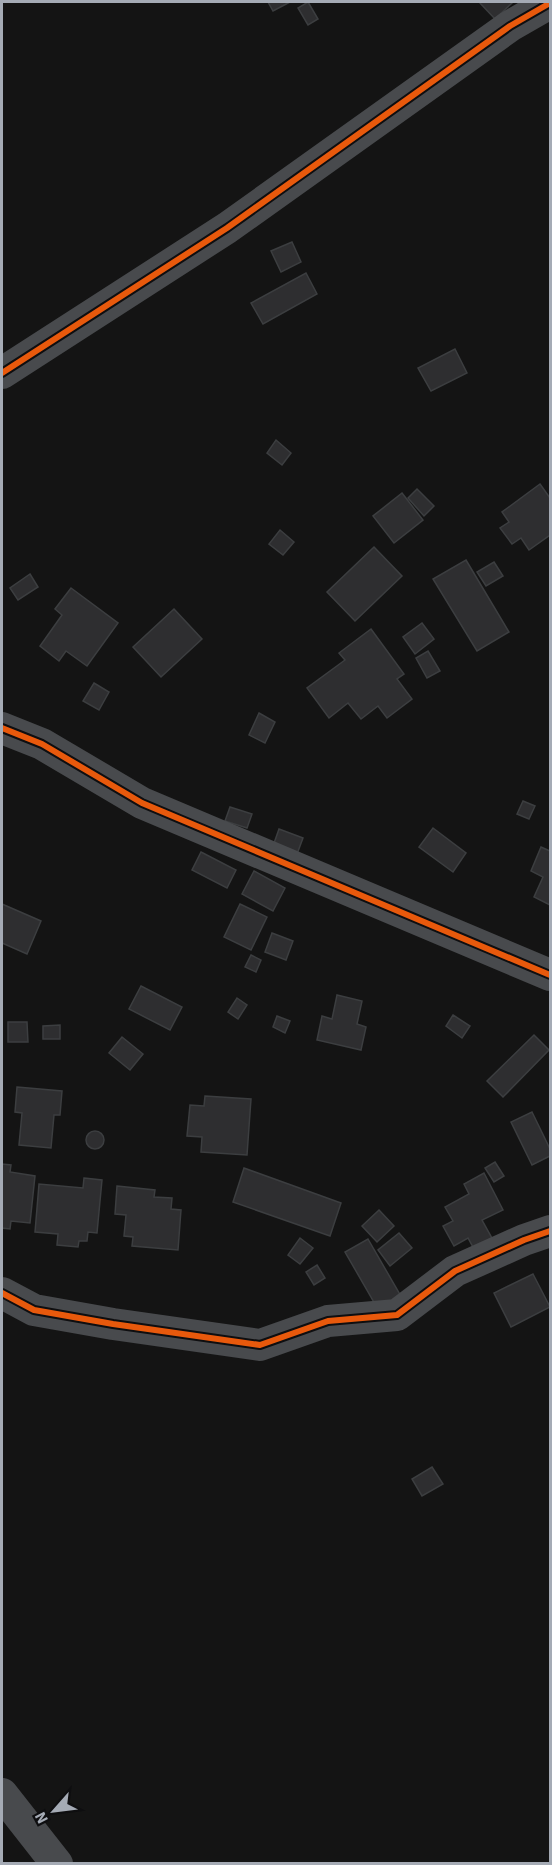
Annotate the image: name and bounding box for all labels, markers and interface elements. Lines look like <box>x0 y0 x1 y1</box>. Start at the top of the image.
north arrow <box>24 1781 84 1841</box>
text: N <box>29 1808 54 1827</box>

